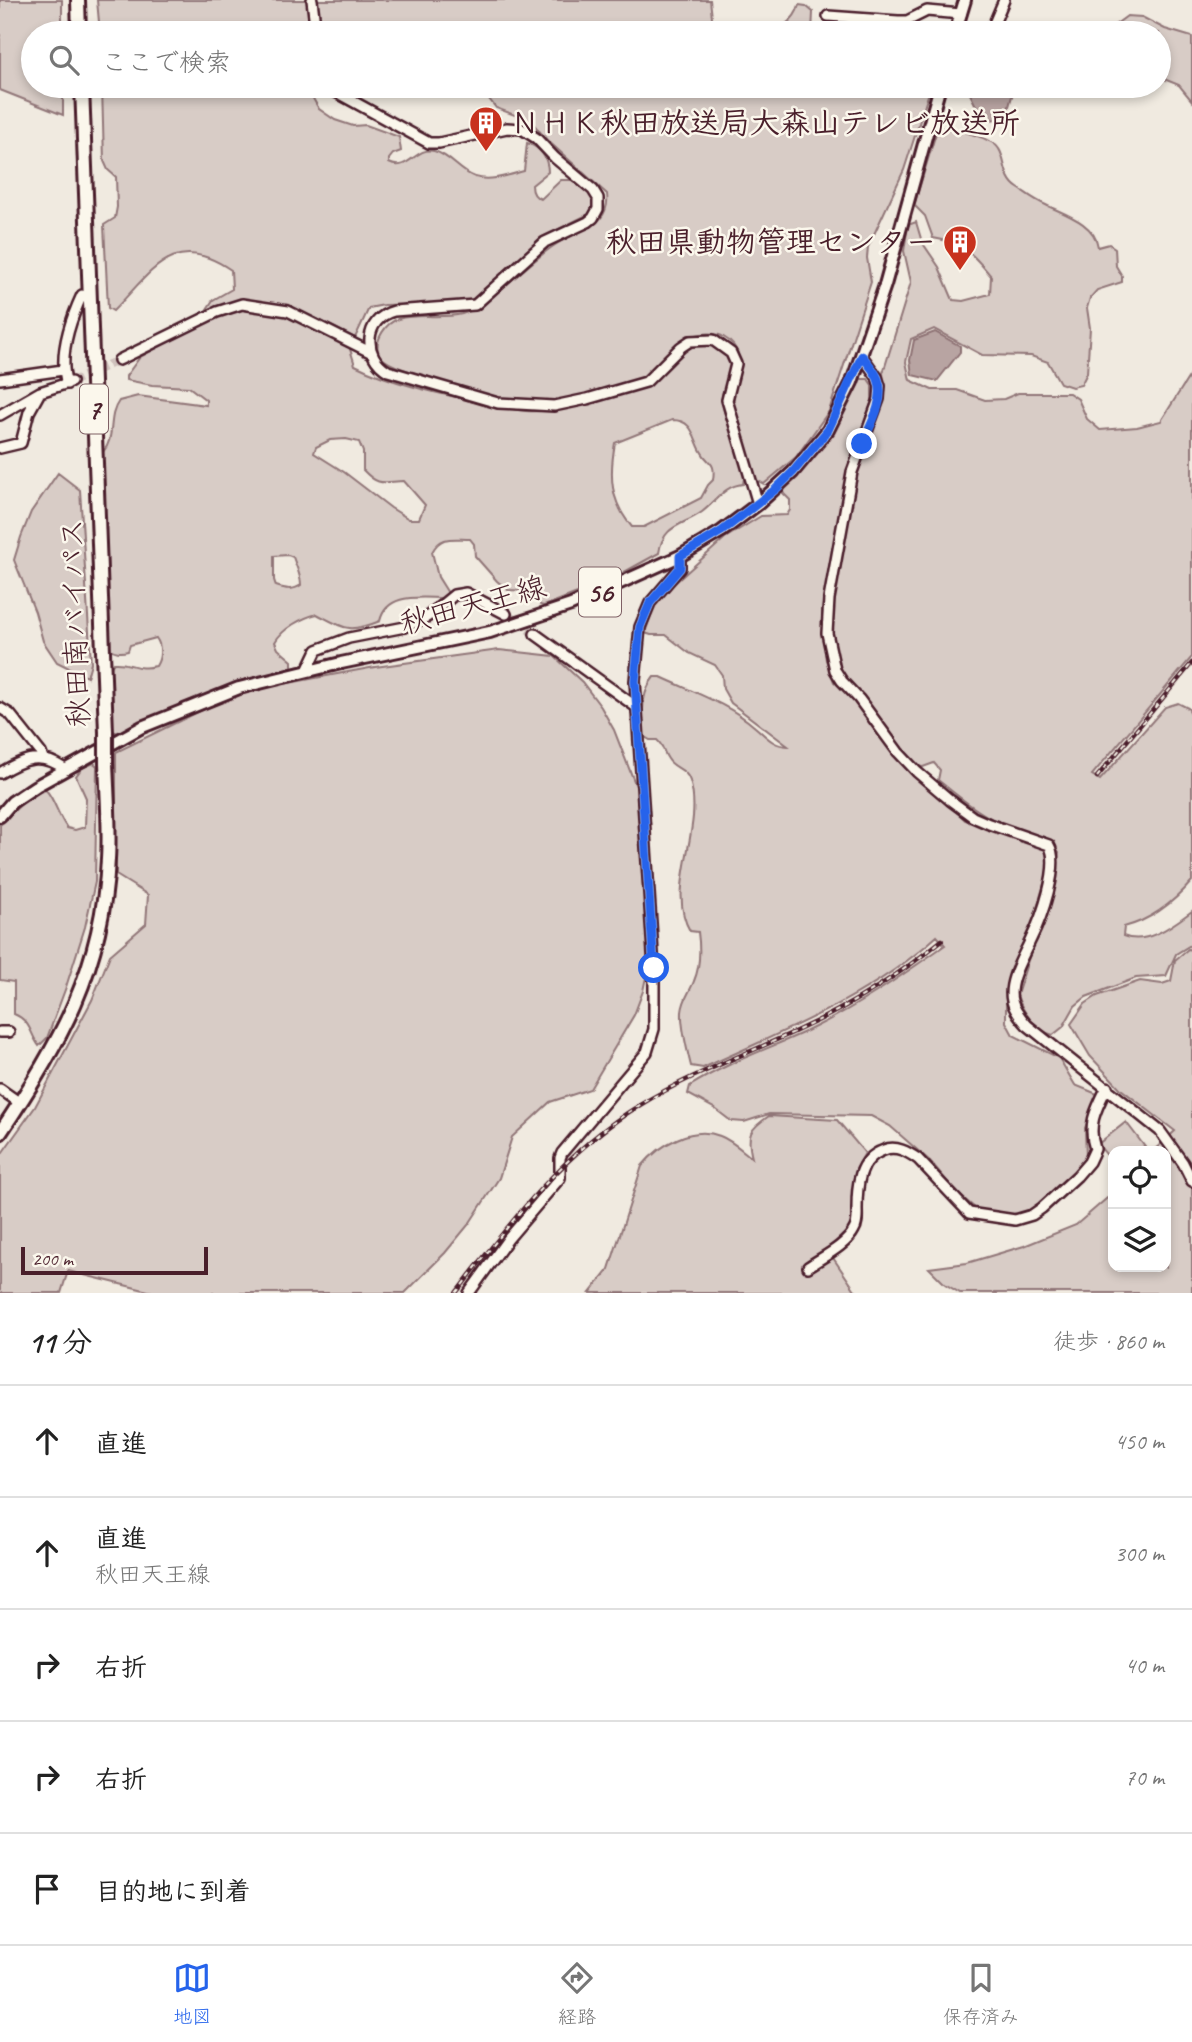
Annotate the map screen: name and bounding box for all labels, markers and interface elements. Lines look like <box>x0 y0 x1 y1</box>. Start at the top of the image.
search box <box>21 21 1171 98</box>
icon: search <box>45 41 83 79</box>
text: ここで検索 <box>101 46 231 79</box>
building icon: ＮＨＫ秋田放送局大森山テレビ放送所 <box>467 104 505 153</box>
place label: ＮＨＫ秋田放送局大森山テレビ放送所 <box>510 104 1020 142</box>
place label: 秋田県動物管理センター <box>606 223 936 261</box>
building icon: 秋田県動物管理センター <box>941 223 979 272</box>
road number: 7 <box>80 384 108 434</box>
route end <box>846 428 877 459</box>
street label: 秋田南バイパス <box>52 518 98 728</box>
street label: 秋田天王線 <box>396 567 550 643</box>
road number: 56 <box>579 568 621 616</box>
route start <box>638 952 669 983</box>
map controls <box>1108 1146 1171 1272</box>
button: locate <box>1108 1146 1171 1209</box>
button: layers <box>1108 1209 1171 1272</box>
scale bar <box>21 1244 208 1276</box>
text: 200 m <box>32 1247 73 1271</box>
text: 11 分 <box>28 1323 92 1361</box>
text: 徒歩 · 860 m <box>1053 1327 1164 1356</box>
icon: ahead <box>28 1422 66 1460</box>
text: 直進 <box>95 1427 147 1460</box>
text: 450 m <box>1115 1427 1164 1456</box>
text: 直進 <box>95 1522 147 1555</box>
icon: ahead <box>28 1534 66 1572</box>
text: 300 m <box>1115 1539 1164 1568</box>
text: 秋田天王線 <box>95 1560 210 1589</box>
icon: right <box>28 1646 66 1684</box>
text: 右折 <box>95 1651 147 1684</box>
text: 40 m <box>1125 1651 1164 1680</box>
icon: right <box>28 1758 66 1796</box>
text: 右折 <box>95 1763 147 1796</box>
text: 70 m <box>1125 1763 1164 1792</box>
icon: arrive <box>28 1870 66 1908</box>
text: 目的地に到着 <box>95 1875 251 1908</box>
tab: 地図 <box>173 1959 211 2029</box>
tab: 経路 <box>558 1959 596 2029</box>
tab: 保存済み <box>943 1959 1019 2029</box>

